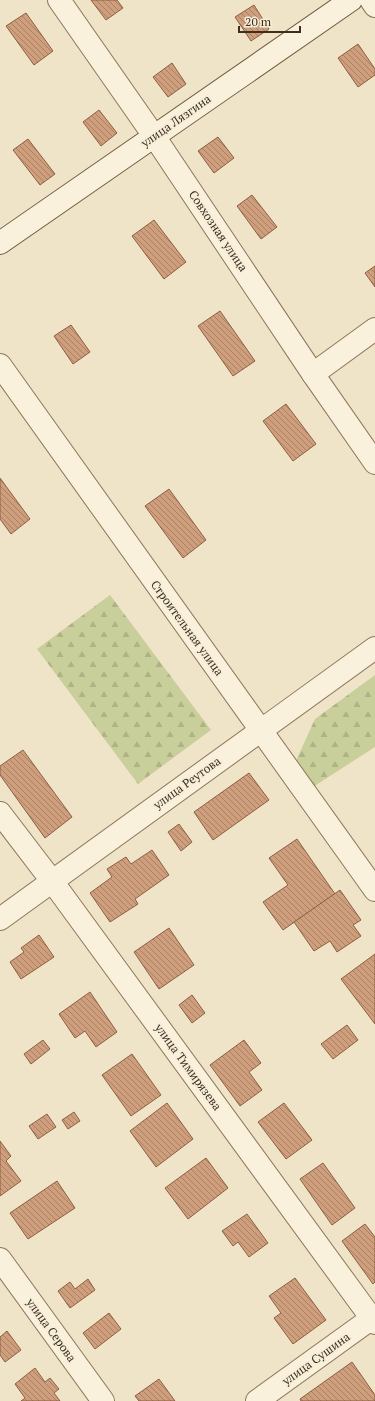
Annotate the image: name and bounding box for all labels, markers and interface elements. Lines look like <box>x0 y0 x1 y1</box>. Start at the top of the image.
scale bar <box>239 8 300 34</box>
text: 20 m <box>245 14 272 29</box>
street label: улица Лязгина <box>137 91 214 151</box>
street label: Совхозная улица <box>186 187 251 274</box>
street label: Строительная улица <box>148 577 227 678</box>
street label: улица Реутова <box>149 753 223 813</box>
street label: улица Тимирязева <box>151 1020 225 1113</box>
street label: улица Серова <box>23 1294 80 1365</box>
street label: улица Сушина <box>278 1329 353 1389</box>

